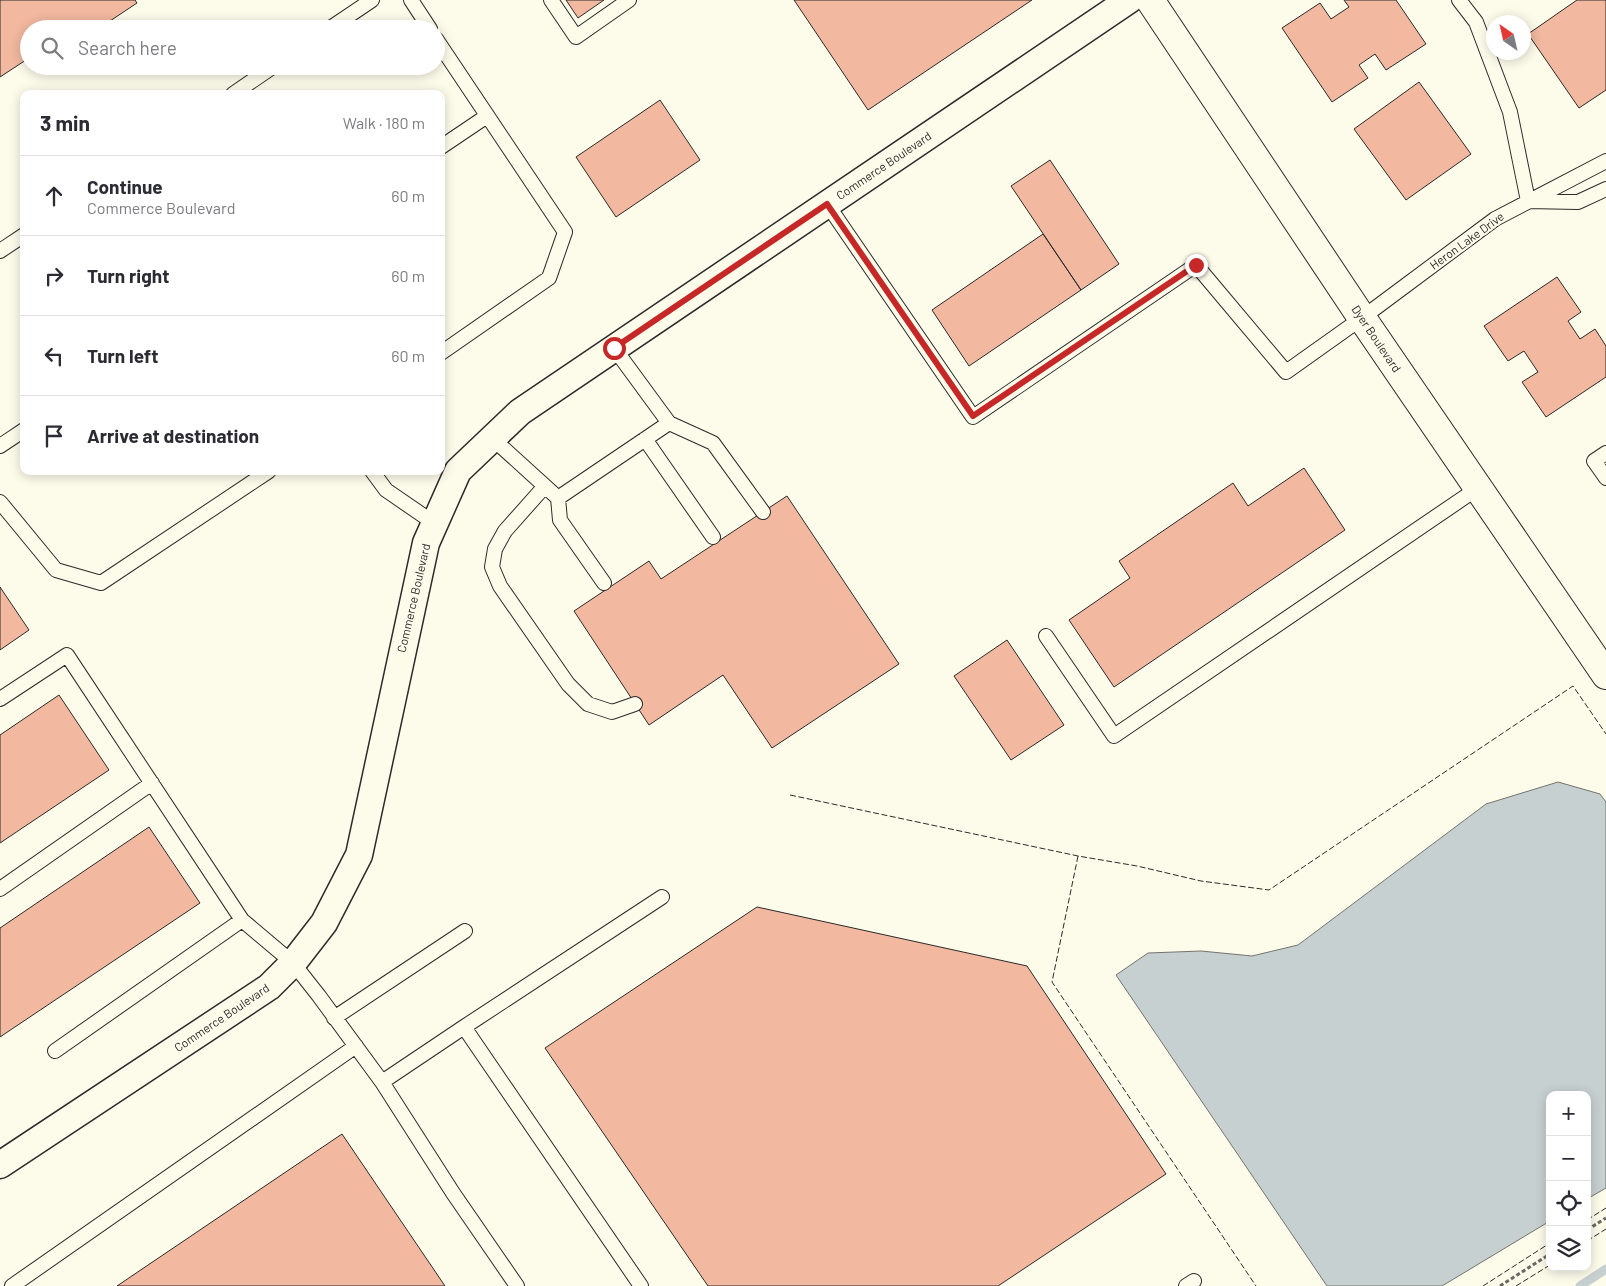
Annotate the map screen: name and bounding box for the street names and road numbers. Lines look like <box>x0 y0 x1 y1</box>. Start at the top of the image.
street label: Commerce Boulevard <box>833 128 934 202</box>
street label: Heron Lake Drive <box>1427 209 1506 272</box>
street label: Dyer Boulevard <box>1349 302 1404 375</box>
street label: Commerce Boulevard <box>394 542 432 654</box>
street label: Commerce Boulevard <box>171 980 272 1054</box>

